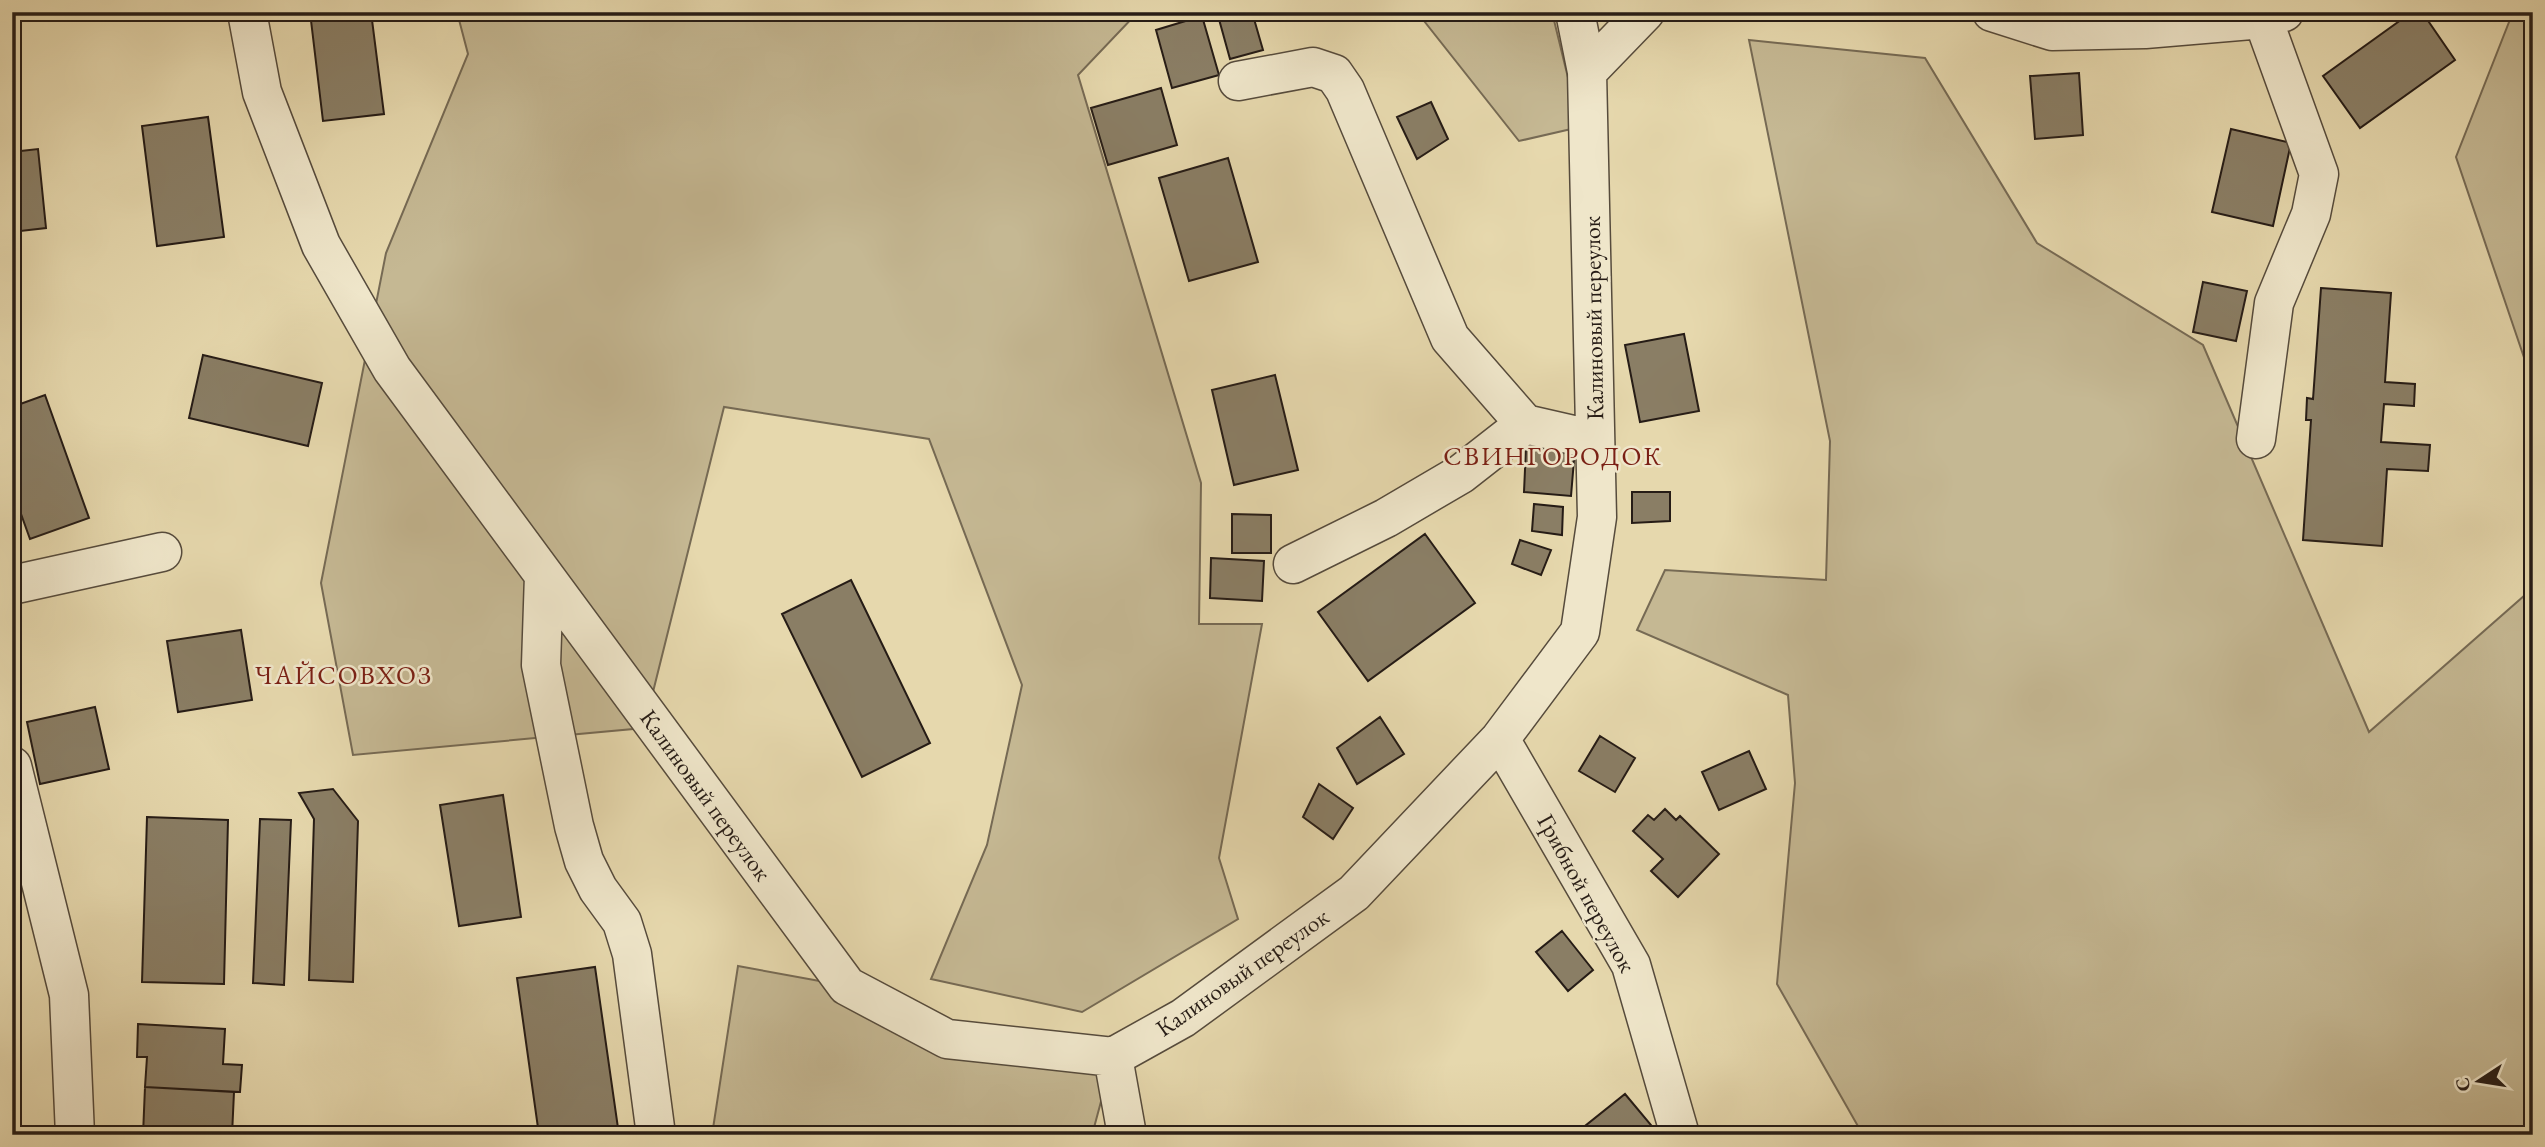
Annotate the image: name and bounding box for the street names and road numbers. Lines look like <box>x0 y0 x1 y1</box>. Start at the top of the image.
street label: Калиновый переулок <box>1576 215 1610 420</box>
street label: Калиновый переулок <box>633 703 779 887</box>
street label: Грибной переулок <box>1531 808 1644 978</box>
street label: Калиновый переулок <box>1149 900 1335 1043</box>

